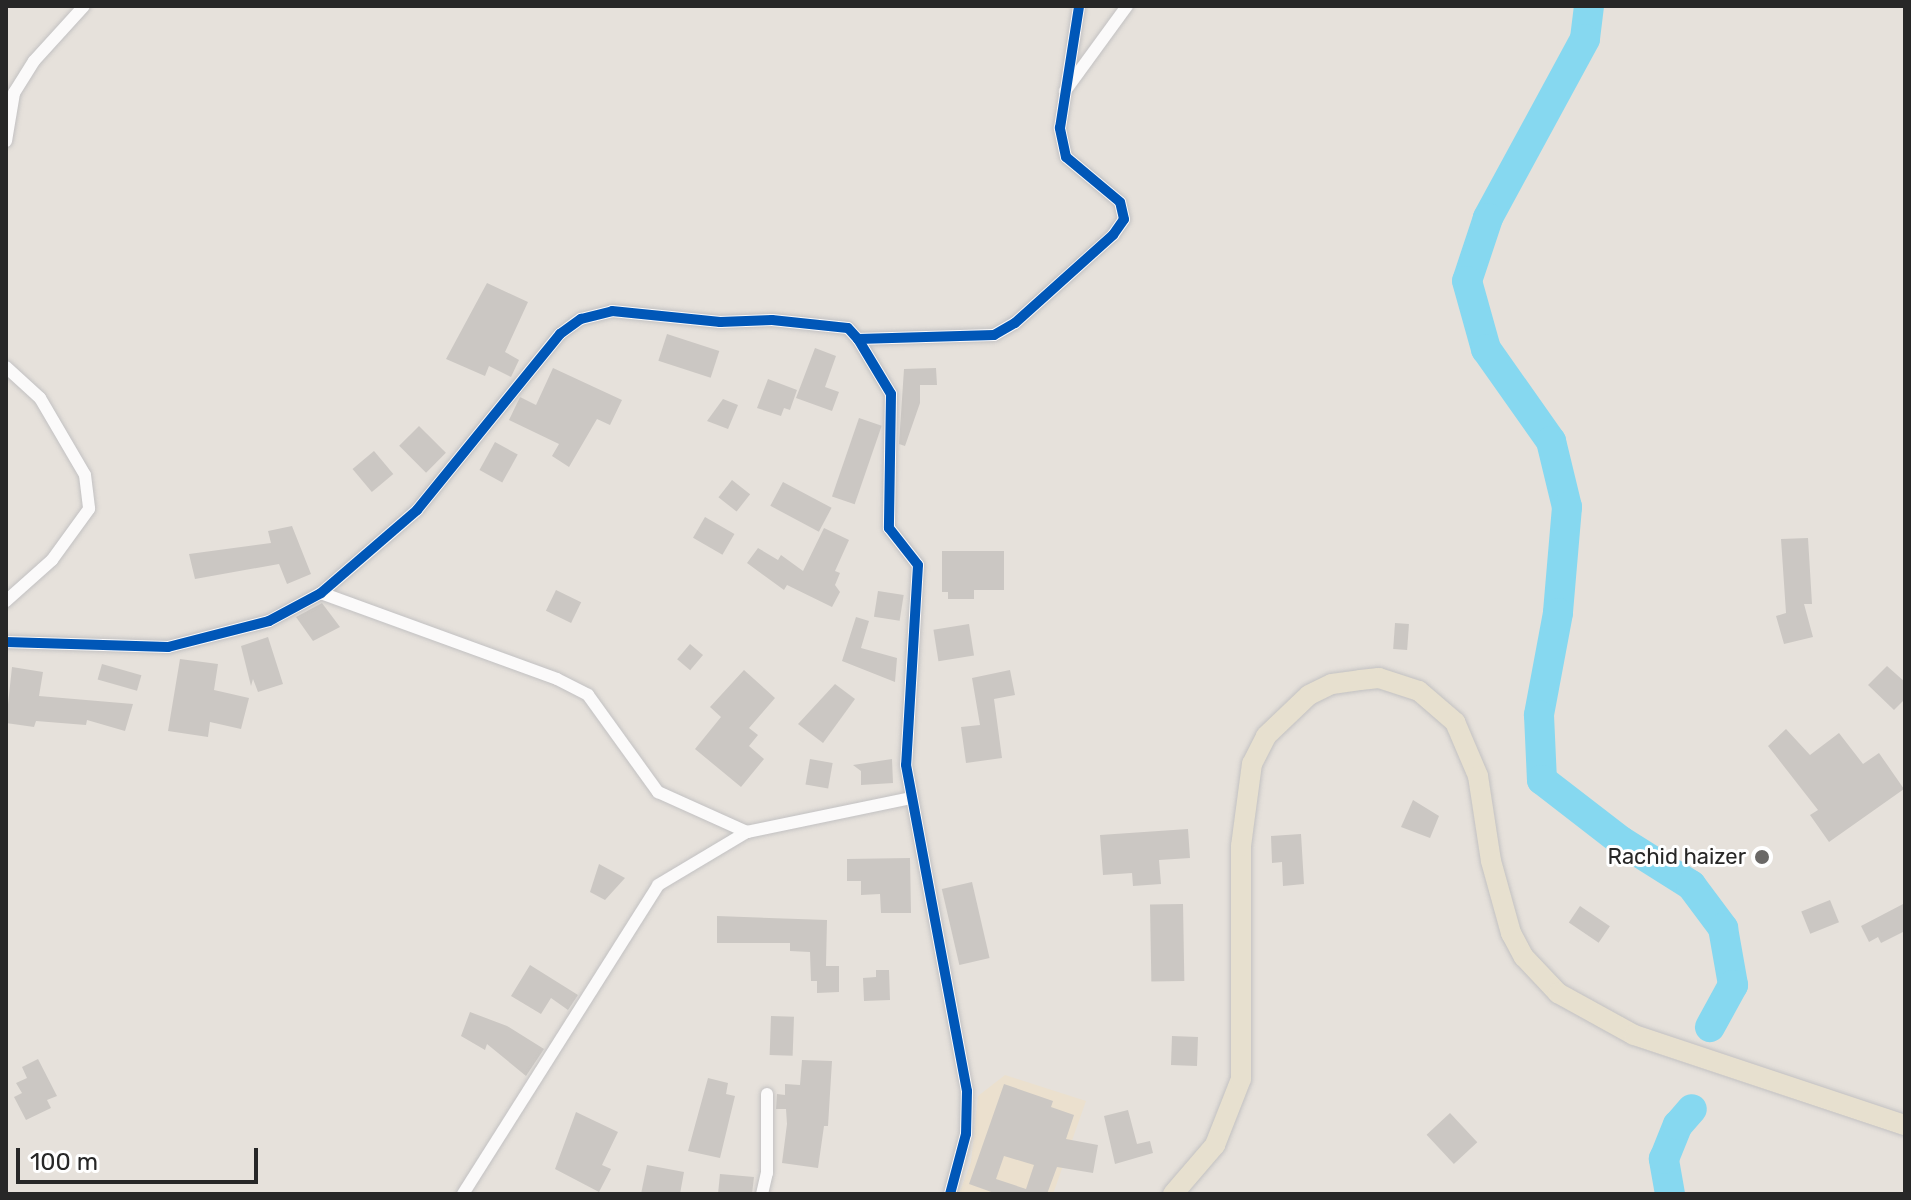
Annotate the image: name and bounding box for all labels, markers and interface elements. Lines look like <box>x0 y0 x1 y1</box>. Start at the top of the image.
place label: Rachid haizer <box>1607 844 1746 870</box>
marker: Rachid haizer <box>1753 848 1771 866</box>
scale bar <box>20 1132 262 1182</box>
text: 100 m <box>30 1148 98 1176</box>

